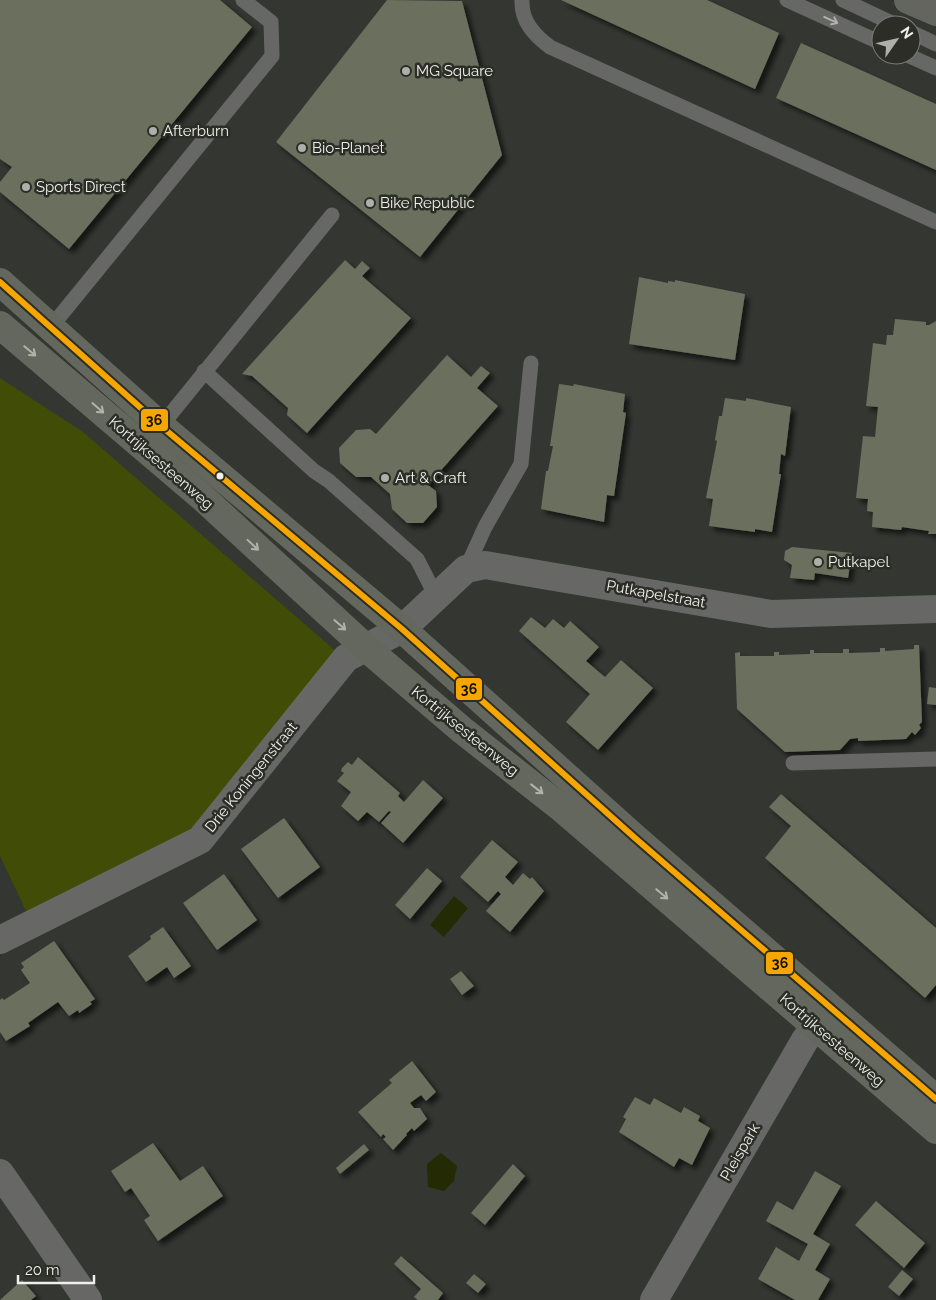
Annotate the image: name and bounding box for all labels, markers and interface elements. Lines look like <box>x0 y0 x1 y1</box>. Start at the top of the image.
north arrow <box>871 15 921 65</box>
one-way arrow <box>823 16 838 26</box>
text: N <box>897 24 916 42</box>
place label: MG Square <box>416 62 493 80</box>
marker: MG Square <box>400 65 412 77</box>
place label: Afterburn <box>163 122 229 140</box>
marker: Afterburn <box>147 125 159 137</box>
place label: Bio-Planet <box>312 139 385 157</box>
marker: Bio-Planet <box>296 142 308 154</box>
place label: Sports Direct <box>36 178 126 196</box>
marker: Sports Direct <box>20 181 32 193</box>
place label: Bike Republic <box>380 194 475 212</box>
marker: Bike Republic <box>364 197 376 209</box>
one-way arrow <box>24 345 37 357</box>
one-way arrow <box>91 403 104 414</box>
line badge: 36 <box>140 408 169 432</box>
text: 36 <box>146 412 162 428</box>
street label: Kortrijksesteenweg <box>105 413 217 513</box>
place label: Art & Craft <box>395 469 467 487</box>
unlabelled marker <box>215 471 225 481</box>
marker: Art & Craft <box>379 472 391 484</box>
one-way arrow <box>246 539 259 551</box>
place label: Putkapel <box>828 553 890 571</box>
marker: Putkapel <box>812 556 824 568</box>
street label: Putkapelstraat <box>605 576 707 612</box>
one-way arrow <box>333 619 346 631</box>
line badge: 36 <box>455 677 483 701</box>
text: 36 <box>461 681 477 697</box>
street label: Kortrijksesteenweg <box>408 682 522 780</box>
street label: Drie Koningenstraat <box>201 718 301 836</box>
one-way arrow <box>530 784 543 795</box>
one-way arrow <box>655 888 668 899</box>
line badge: 36 <box>765 951 794 975</box>
text: 36 <box>772 955 788 971</box>
street label: Kortrijksesteenweg <box>776 990 888 1090</box>
street label: Pleispark <box>716 1120 764 1184</box>
scale bar <box>18 1252 94 1284</box>
text: 20 m <box>25 1261 60 1279</box>

